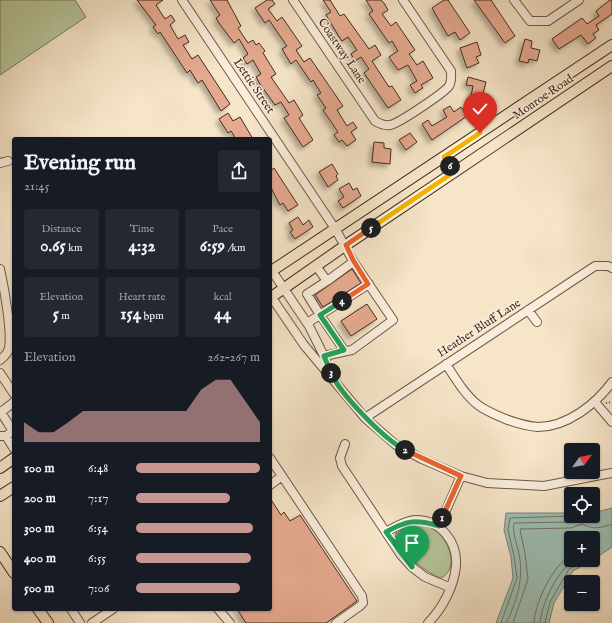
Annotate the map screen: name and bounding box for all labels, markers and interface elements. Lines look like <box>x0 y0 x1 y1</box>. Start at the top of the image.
street label: Coastway Lane <box>315 15 370 87</box>
street label: Lettie Street <box>230 55 278 117</box>
street label: Monroe Road <box>510 71 577 123</box>
pin <box>463 92 497 133</box>
icon: check <box>469 98 491 120</box>
text: Evening run <box>24 149 136 177</box>
button: share <box>218 150 260 192</box>
pin: 6 <box>440 156 460 176</box>
text: 6 <box>448 159 452 173</box>
text: 21:45 <box>24 178 49 195</box>
pin: 5 <box>361 218 381 238</box>
text: 5 <box>369 221 373 235</box>
text: Distance <box>41 222 81 236</box>
text: Time <box>130 222 154 236</box>
text: Pace <box>212 222 233 236</box>
text: 0.65 <box>40 236 66 257</box>
text: 4:32 <box>128 236 156 257</box>
text: 6:59 <box>200 236 225 257</box>
text: km <box>66 241 82 255</box>
text: /km <box>225 241 246 255</box>
text: Elevation <box>40 290 83 304</box>
text: Heart rate <box>119 290 165 304</box>
text: kcal <box>213 290 232 304</box>
pin: 4 <box>332 291 352 311</box>
text: 4 <box>339 294 345 308</box>
street label: Heather Bluff Lane <box>434 295 524 361</box>
text: 5 <box>53 304 59 325</box>
text: 154 <box>120 304 141 325</box>
text: 44 <box>214 304 231 325</box>
text: m <box>59 309 70 323</box>
text: bpm <box>141 309 164 323</box>
text: Elevation <box>24 349 76 366</box>
text: 262–267 m <box>207 349 260 366</box>
pin: 3 <box>321 363 341 383</box>
text: 3 <box>329 366 333 380</box>
pin: 2 <box>395 440 415 460</box>
text: 2 <box>402 443 408 457</box>
north arrow <box>564 443 600 479</box>
map controls <box>564 443 600 611</box>
text: 100 m <box>24 460 54 477</box>
text: 6:48 <box>88 460 108 477</box>
button: locate <box>564 487 600 523</box>
text: 200 m <box>24 490 56 507</box>
text: 7:17 <box>88 490 108 507</box>
pin: 1 <box>432 508 452 528</box>
text: 1 <box>440 511 444 525</box>
text: 300 m <box>24 520 55 537</box>
text: 6:54 <box>88 520 108 537</box>
pin <box>395 526 429 567</box>
button: + <box>564 531 600 567</box>
icon: arrive <box>401 532 423 554</box>
text: 400 m <box>24 550 56 567</box>
text: 6:55 <box>88 550 106 567</box>
button: − <box>564 575 600 611</box>
text: 500 m <box>24 580 54 597</box>
text: 7:06 <box>88 580 109 597</box>

